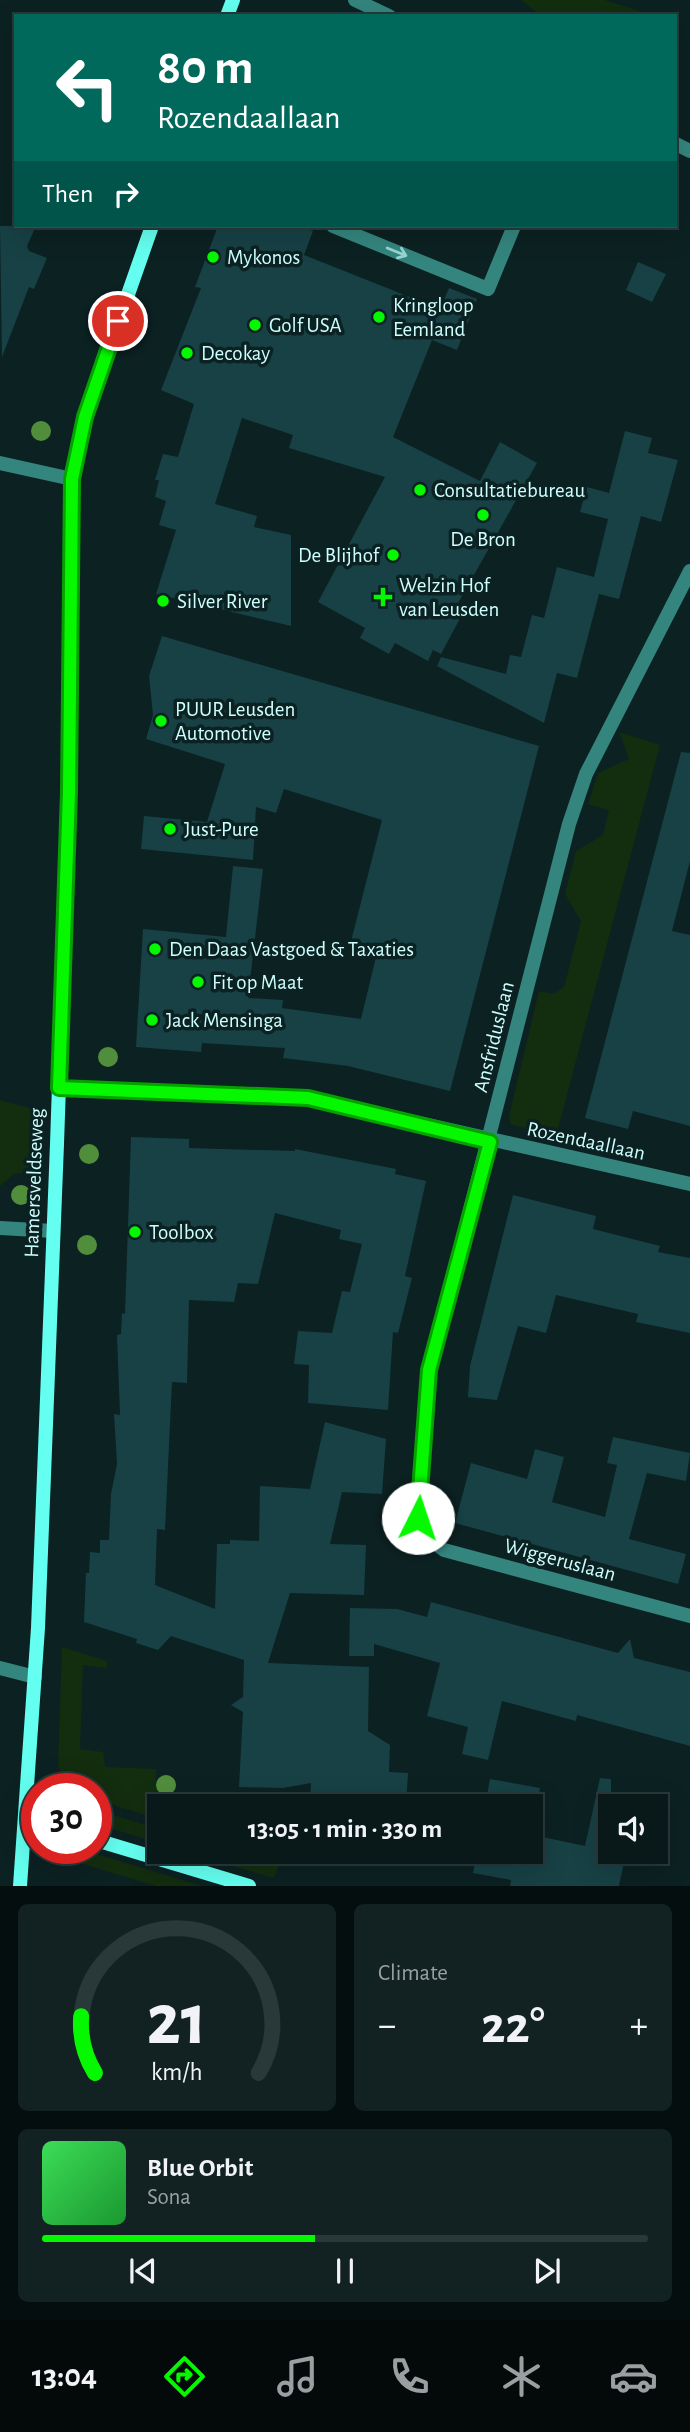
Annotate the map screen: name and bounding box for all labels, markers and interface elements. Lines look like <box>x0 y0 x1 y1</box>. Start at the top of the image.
icon: left <box>42 42 133 133</box>
text: 80 m <box>157 44 254 93</box>
text: Rozendaallaan <box>157 102 341 134</box>
icon: right <box>107 175 145 213</box>
text: Then <box>42 181 93 207</box>
one-way arrow <box>385 246 407 259</box>
place label: Mykonos <box>227 247 300 268</box>
marker: Mykonos <box>205 249 221 265</box>
pin <box>88 291 148 351</box>
place label: Kringloop Eemland <box>393 295 474 340</box>
icon: arrive <box>99 302 137 340</box>
marker: Kringloop Eemland <box>371 309 387 325</box>
place label: Golf USA <box>269 315 342 336</box>
marker: Golf USA <box>247 317 263 333</box>
place label: Decokay <box>201 343 270 364</box>
marker: Decokay <box>179 345 195 361</box>
place label: Consultatiebureau <box>434 480 585 501</box>
marker: Consultatiebureau <box>412 482 428 498</box>
marker: De Bron <box>475 507 491 523</box>
place label: De Bron <box>450 529 516 550</box>
place label: De Blijhof <box>298 545 381 566</box>
marker: De Blijhof <box>385 547 401 563</box>
place label: Welzin Hof van Leusden <box>399 575 499 620</box>
marker: Welzin Hof van Leusden <box>373 587 393 607</box>
place label: Silver River <box>177 591 268 612</box>
marker: Silver River <box>155 593 171 609</box>
place label: PUUR Leusden Automotive <box>175 699 295 744</box>
marker: PUUR Leusden Automotive <box>153 713 169 729</box>
place label: Just-Pure <box>184 819 259 840</box>
marker: Just-Pure <box>162 821 178 837</box>
place label: Den Daas Vastgoed & Taxaties <box>169 939 414 960</box>
marker: Den Daas Vastgoed & Taxaties <box>147 941 163 957</box>
place label: Fit op Maat <box>212 972 304 993</box>
marker: Fit op Maat <box>190 974 206 990</box>
street label: Ansfriduslaan <box>470 979 518 1095</box>
place label: Jack Mensinga <box>166 1010 283 1031</box>
marker: Jack Mensinga <box>144 1012 160 1028</box>
street label: Hamersveldseweg <box>21 1107 47 1258</box>
street label: Rozendaallaan <box>525 1118 647 1164</box>
place label: Toolbox <box>149 1222 214 1243</box>
marker: Toolbox <box>127 1224 143 1240</box>
position arrow <box>381 1481 455 1555</box>
street label: Wiggeruslaan <box>502 1535 618 1585</box>
speed limit sign: 30 <box>21 1773 112 1864</box>
map controls <box>598 1794 668 1864</box>
button: sound <box>598 1794 668 1864</box>
text: 13:05 · 1 min · 330 m <box>248 1816 442 1842</box>
text: Climate <box>378 1962 448 1985</box>
text: 21 <box>147 1986 207 2059</box>
text: 22° <box>481 2000 545 2052</box>
text: − <box>378 2007 396 2045</box>
text: + <box>630 2007 648 2045</box>
text: km/h <box>151 2060 203 2085</box>
text: Blue Orbit <box>147 2155 253 2181</box>
text: Sona <box>147 2186 191 2209</box>
icon: previous <box>124 2252 162 2290</box>
icon: pause <box>326 2252 364 2290</box>
icon: next <box>528 2252 566 2290</box>
icon: directions <box>160 2352 209 2401</box>
icon: music <box>273 2352 322 2401</box>
icon: phone <box>385 2352 434 2401</box>
icon: climate <box>497 2352 546 2401</box>
icon: car <box>609 2352 658 2401</box>
text: 13:04 <box>32 2360 97 2392</box>

